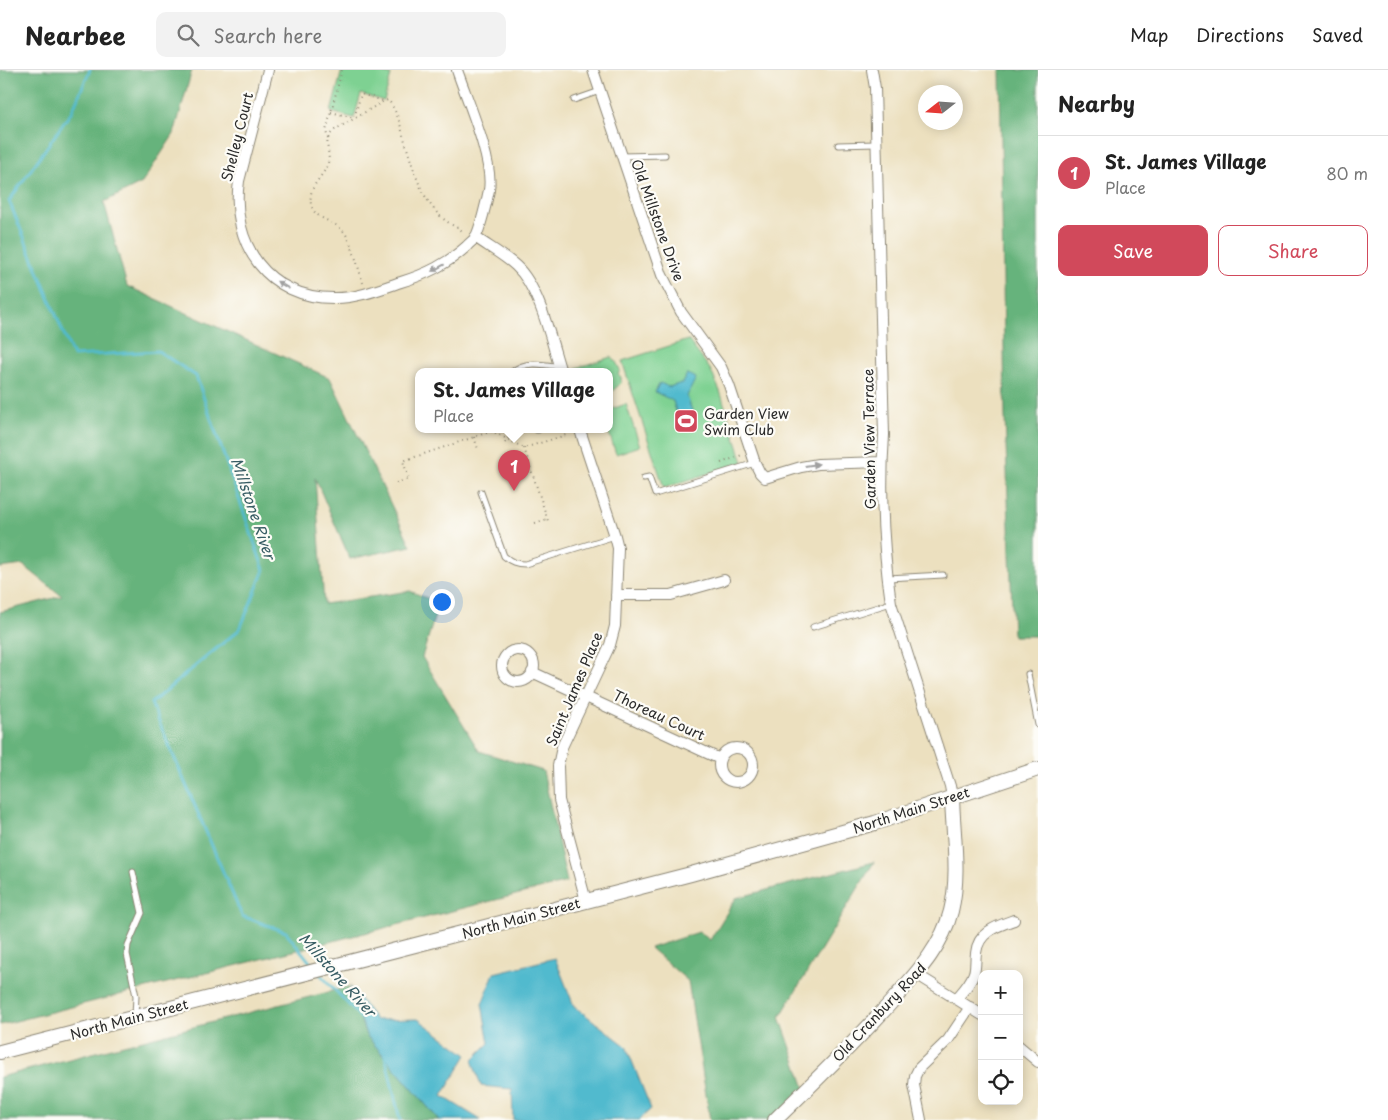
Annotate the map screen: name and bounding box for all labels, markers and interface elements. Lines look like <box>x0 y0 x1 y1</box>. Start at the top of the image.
search box <box>156 12 506 57</box>
text: Nearbee <box>25 17 126 53</box>
icon: search <box>174 21 202 49</box>
text: Search here <box>214 21 322 49</box>
text: Map <box>1130 21 1168 48</box>
text: Directions <box>1196 21 1284 48</box>
text: Saved <box>1312 21 1363 48</box>
north arrow <box>918 85 963 130</box>
text: Nearby <box>1058 87 1135 119</box>
street label: Shelley Court <box>216 90 258 184</box>
text: St. James Village <box>1105 147 1267 175</box>
street label: Old Millstone Drive <box>626 156 690 284</box>
text: 1 <box>1070 161 1078 185</box>
text: 80 m <box>1326 161 1368 185</box>
text: Place <box>1105 175 1146 199</box>
button: Save <box>1058 225 1208 276</box>
button: Share <box>1218 225 1368 276</box>
one-way arrow <box>430 264 445 272</box>
one-way arrow <box>276 280 289 289</box>
popup <box>415 368 613 433</box>
street label: Garden View Terrace <box>857 368 881 510</box>
text: St. James Village <box>433 375 595 403</box>
text: Place <box>433 403 474 427</box>
place label: Garden View Swim Club <box>704 403 789 440</box>
sports icon: Garden View Swim Club <box>673 408 699 434</box>
pin: 1 <box>498 450 530 491</box>
water label: Millstone River <box>226 454 283 564</box>
one-way arrow <box>804 461 820 469</box>
your location <box>429 589 455 615</box>
street label: Saint James Place <box>540 629 608 749</box>
street label: Thoreau Court <box>609 684 709 746</box>
street label: North Main Street <box>850 781 973 839</box>
street label: North Main Street <box>460 892 583 944</box>
water label: Millstone River <box>294 927 384 1023</box>
street label: Old Cranbury Road <box>827 958 931 1066</box>
map controls <box>978 970 1023 1105</box>
button: + <box>978 970 1023 1015</box>
street label: North Main Street <box>68 993 191 1045</box>
button: − <box>978 1015 1023 1060</box>
button: locate <box>978 1060 1023 1105</box>

